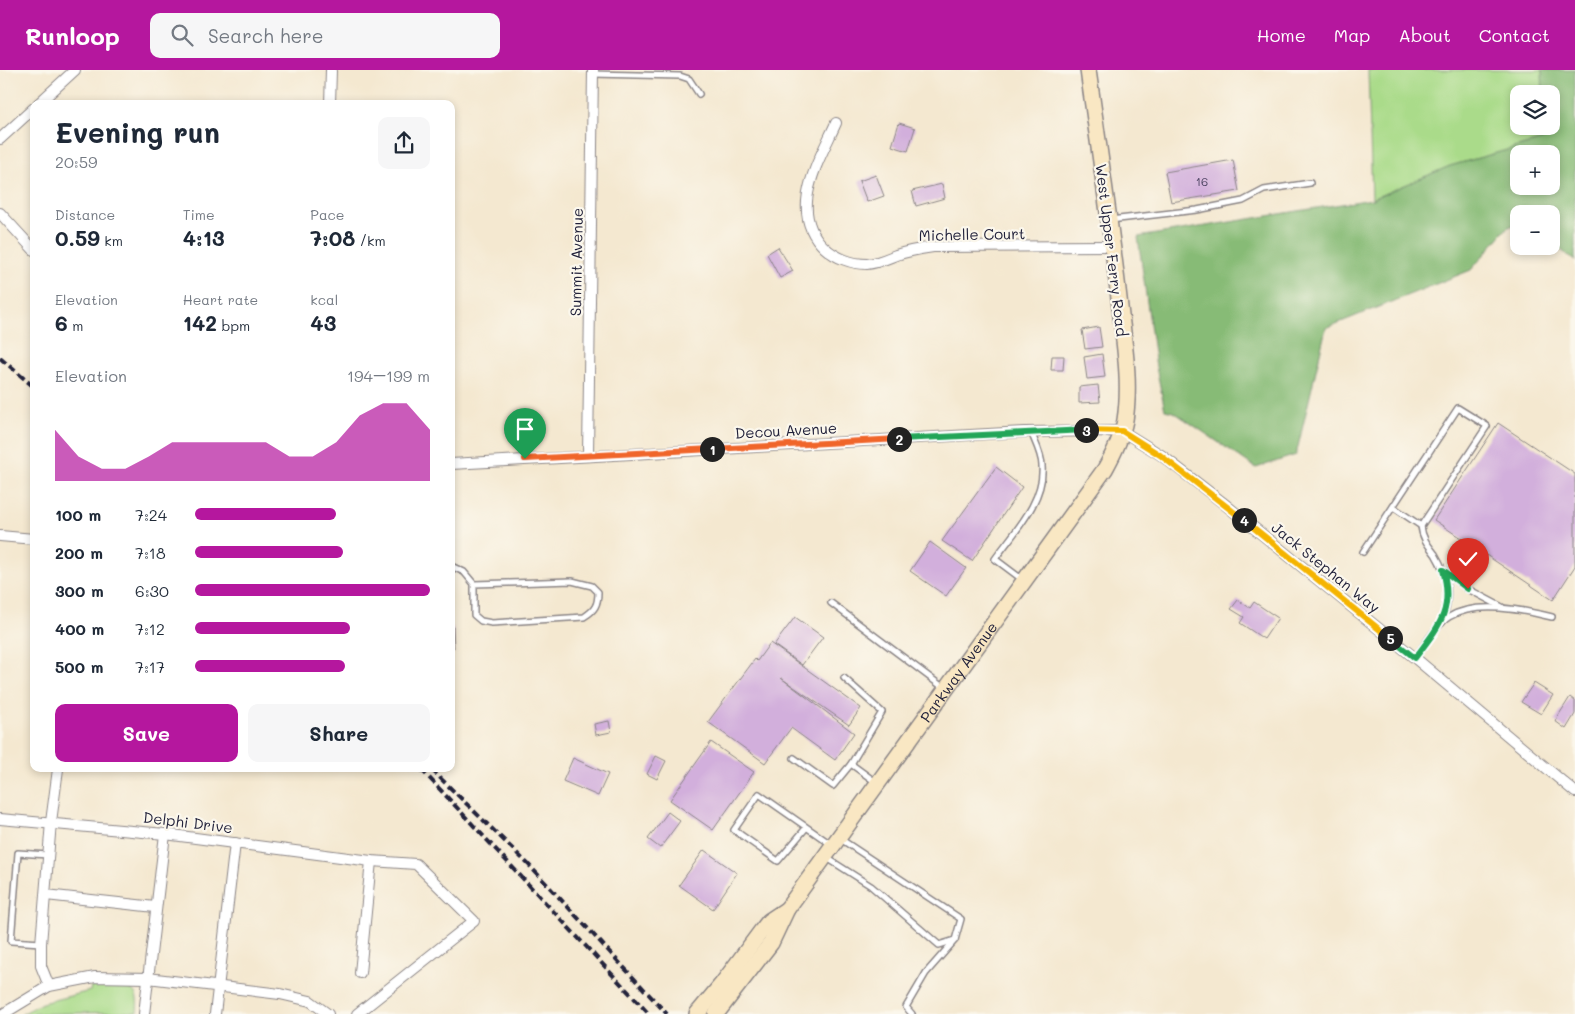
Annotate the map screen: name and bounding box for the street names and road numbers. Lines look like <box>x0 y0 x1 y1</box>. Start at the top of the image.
street label: West Upper Ferry Road <box>1091 162 1133 338</box>
street label: Summit Avenue <box>565 208 587 316</box>
street label: Michelle Court <box>918 223 1026 245</box>
street label: Decou Avenue <box>734 417 838 443</box>
street label: Jack Stephan Way <box>1268 517 1384 617</box>
street label: Parkway Avenue <box>915 618 1002 726</box>
street label: Delphi Drive <box>142 807 234 837</box>

